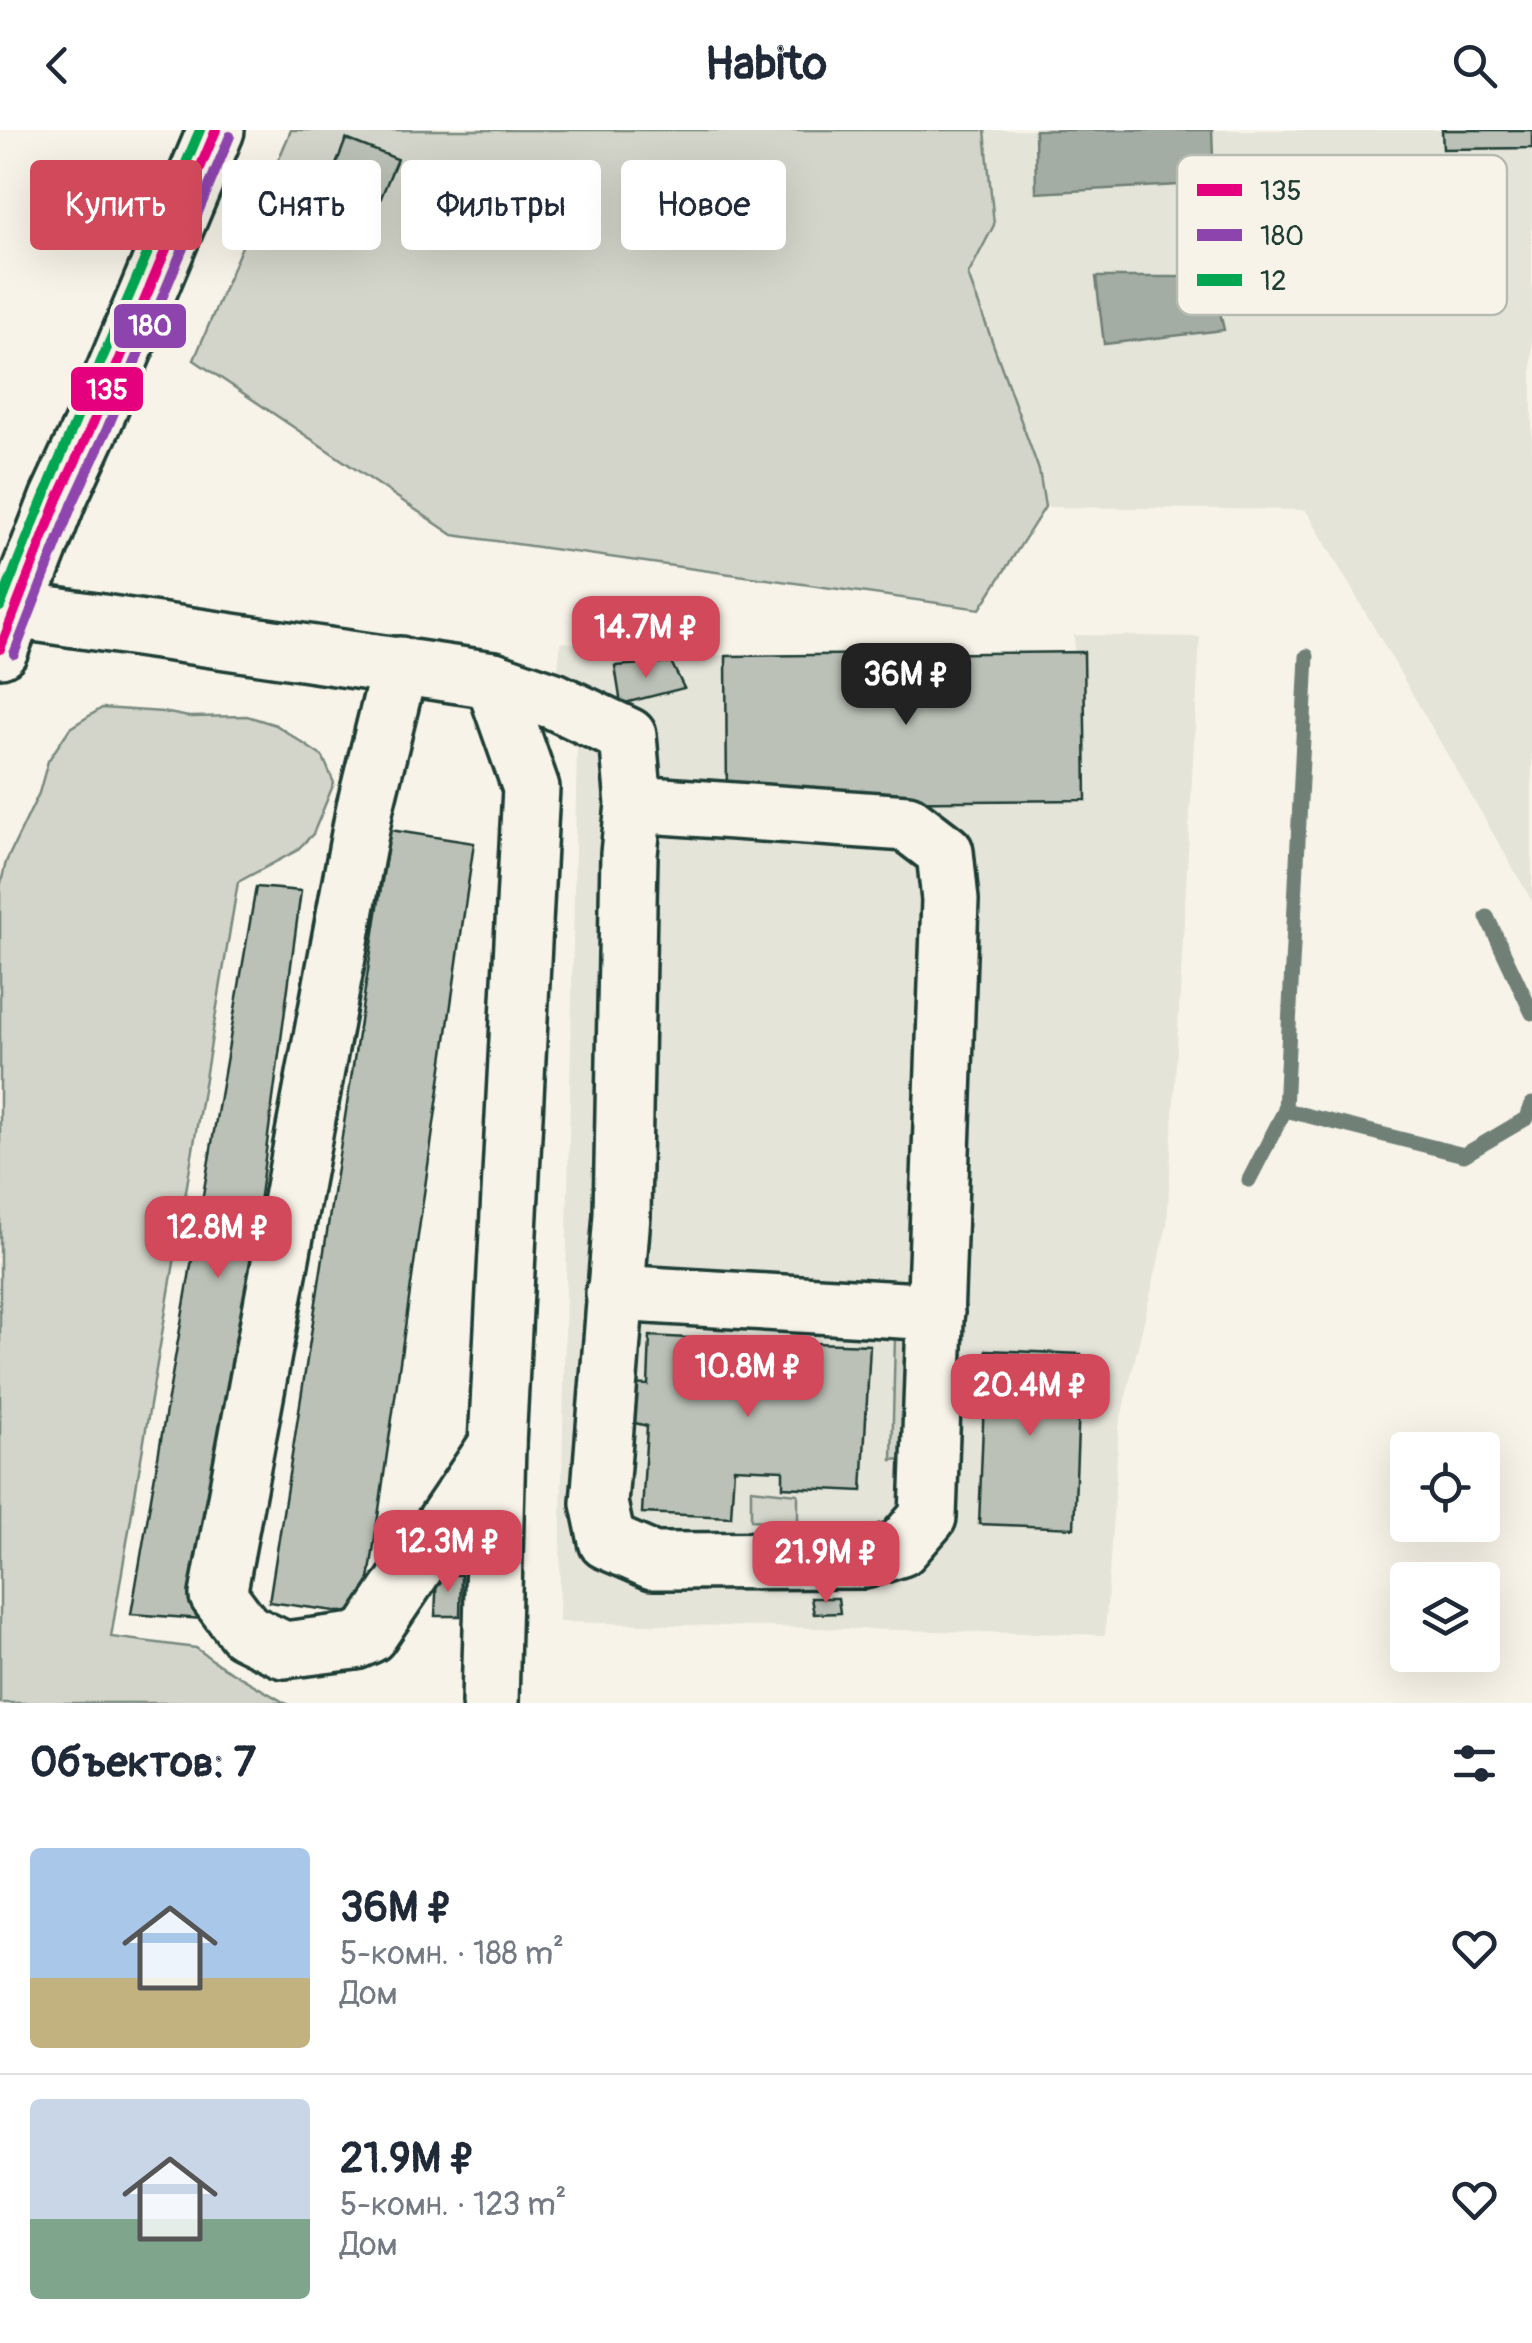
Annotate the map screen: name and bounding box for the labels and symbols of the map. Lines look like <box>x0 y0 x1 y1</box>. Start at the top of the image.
legend <box>1177 155 1507 315</box>
text: 135 <box>1260 174 1302 209</box>
text: 180 <box>1260 219 1304 254</box>
text: 12 <box>1260 264 1287 299</box>
line badge: 180 <box>112 302 188 350</box>
text: 180 <box>128 309 172 344</box>
line badge: 135 <box>69 365 145 413</box>
text: 135 <box>86 373 128 408</box>
pin: 14.7M ₽ <box>554 596 738 681</box>
pin: 36M ₽ <box>836 643 976 728</box>
pin: 12.8M ₽ <box>126 1196 310 1281</box>
pin: 10.8M ₽ <box>656 1335 840 1420</box>
pin: 20.4M ₽ <box>938 1354 1122 1439</box>
pin: 12.3M ₽ <box>356 1510 540 1595</box>
pin: 21.9M ₽ <box>734 1521 918 1606</box>

